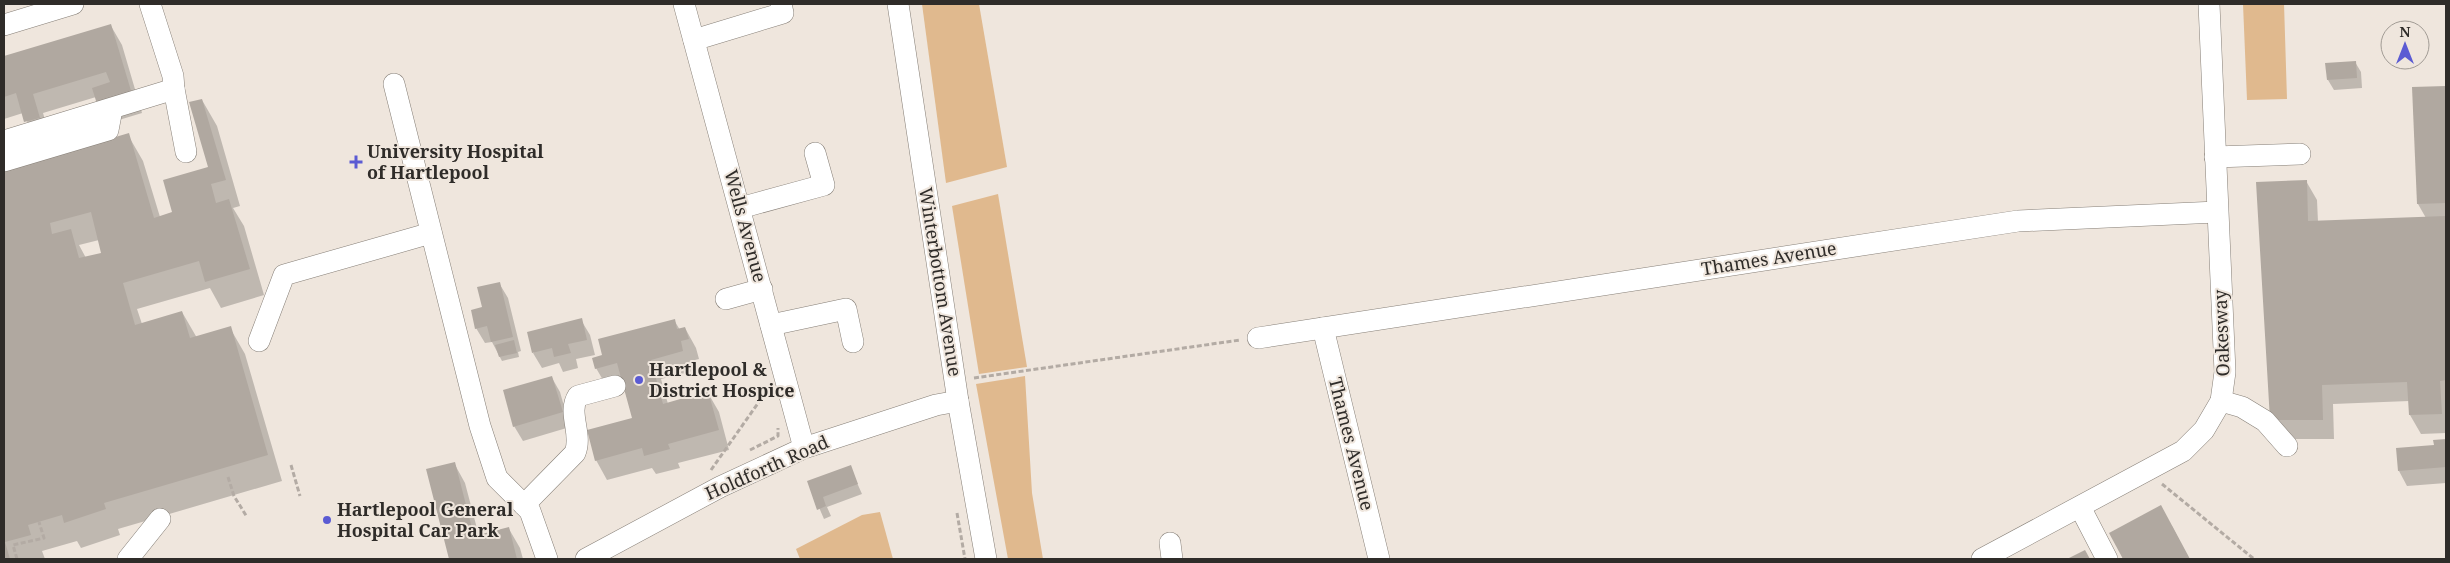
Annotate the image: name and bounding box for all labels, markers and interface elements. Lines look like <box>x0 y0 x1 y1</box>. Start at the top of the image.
north arrow <box>2380 20 2430 70</box>
text: N <box>2399 22 2411 41</box>
place label: University Hospital of Hartlepool <box>367 139 544 184</box>
marker: University Hospital of Hartlepool <box>349 155 363 169</box>
street label: Wells Avenue <box>719 167 773 285</box>
street label: Winterbottom Avenue <box>914 186 968 378</box>
street label: Thames Avenue <box>1700 235 1838 281</box>
street label: Oakesway <box>2207 288 2235 377</box>
place label: Hartlepool & District Hospice <box>649 357 794 402</box>
marker: Hartlepool & District Hospice <box>633 374 645 386</box>
street label: Thames Avenue <box>1324 375 1380 513</box>
street label: Holdforth Road <box>701 429 832 505</box>
place label: Hartlepool General Hospital Car Park <box>337 497 514 542</box>
marker: Hartlepool General Hospital Car Park <box>321 514 333 526</box>

